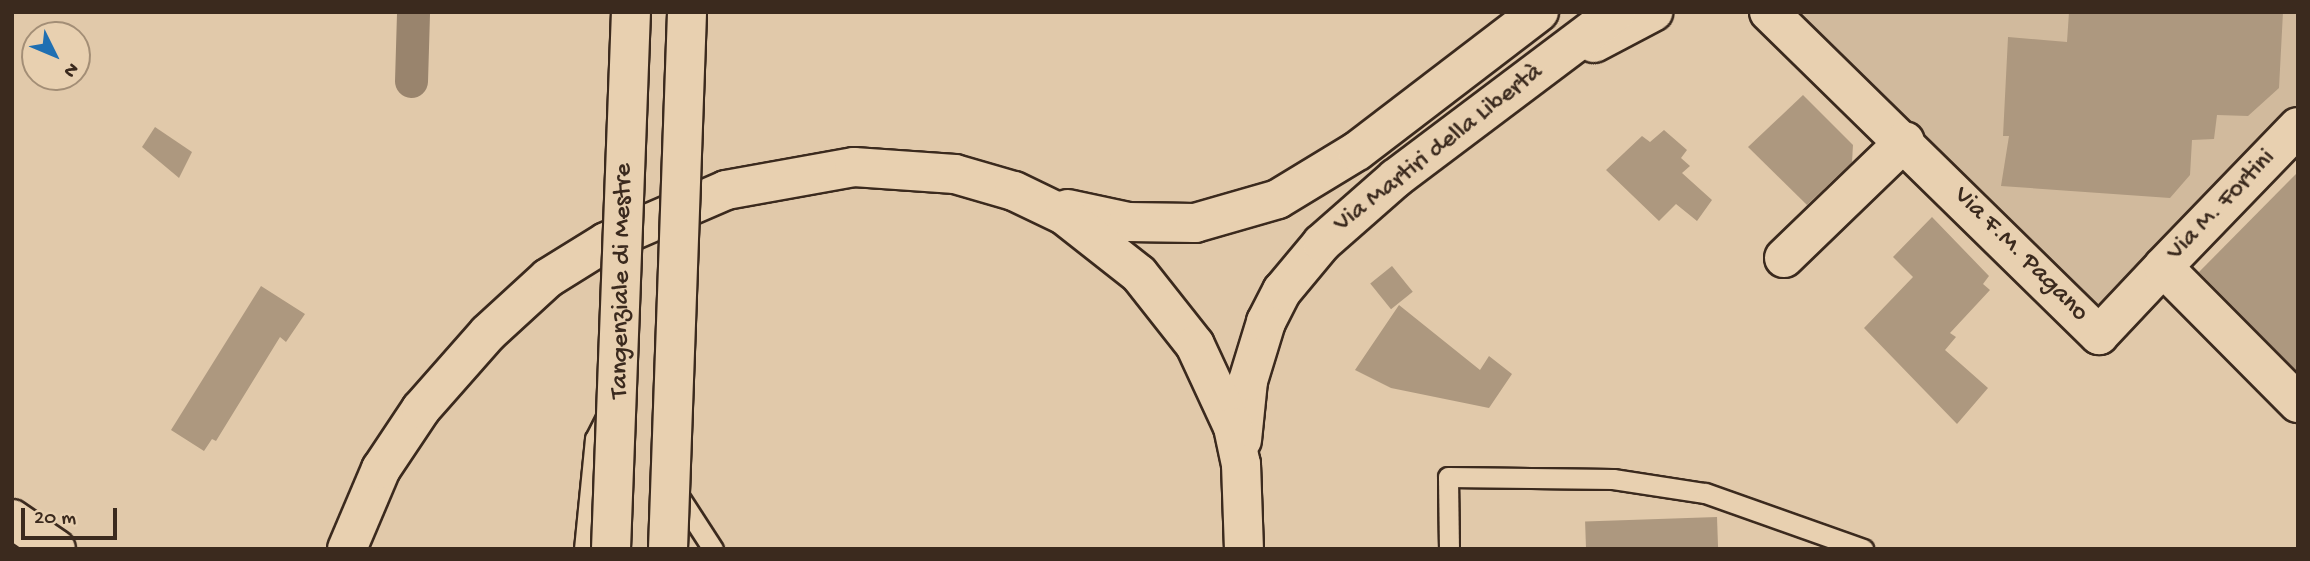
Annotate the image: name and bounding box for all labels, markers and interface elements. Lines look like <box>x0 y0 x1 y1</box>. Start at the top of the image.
north arrow <box>21 21 91 91</box>
text: N <box>58 57 83 82</box>
street label: Via Martiri della Libertà <box>1328 58 1550 240</box>
street label: Via M. Fortini <box>2161 144 2283 268</box>
street label: Tangenziale di Mestre <box>605 163 641 399</box>
street label: Via F.M. Pagano <box>1946 181 2094 329</box>
scale bar <box>24 494 121 538</box>
text: 20 m <box>34 507 76 532</box>

